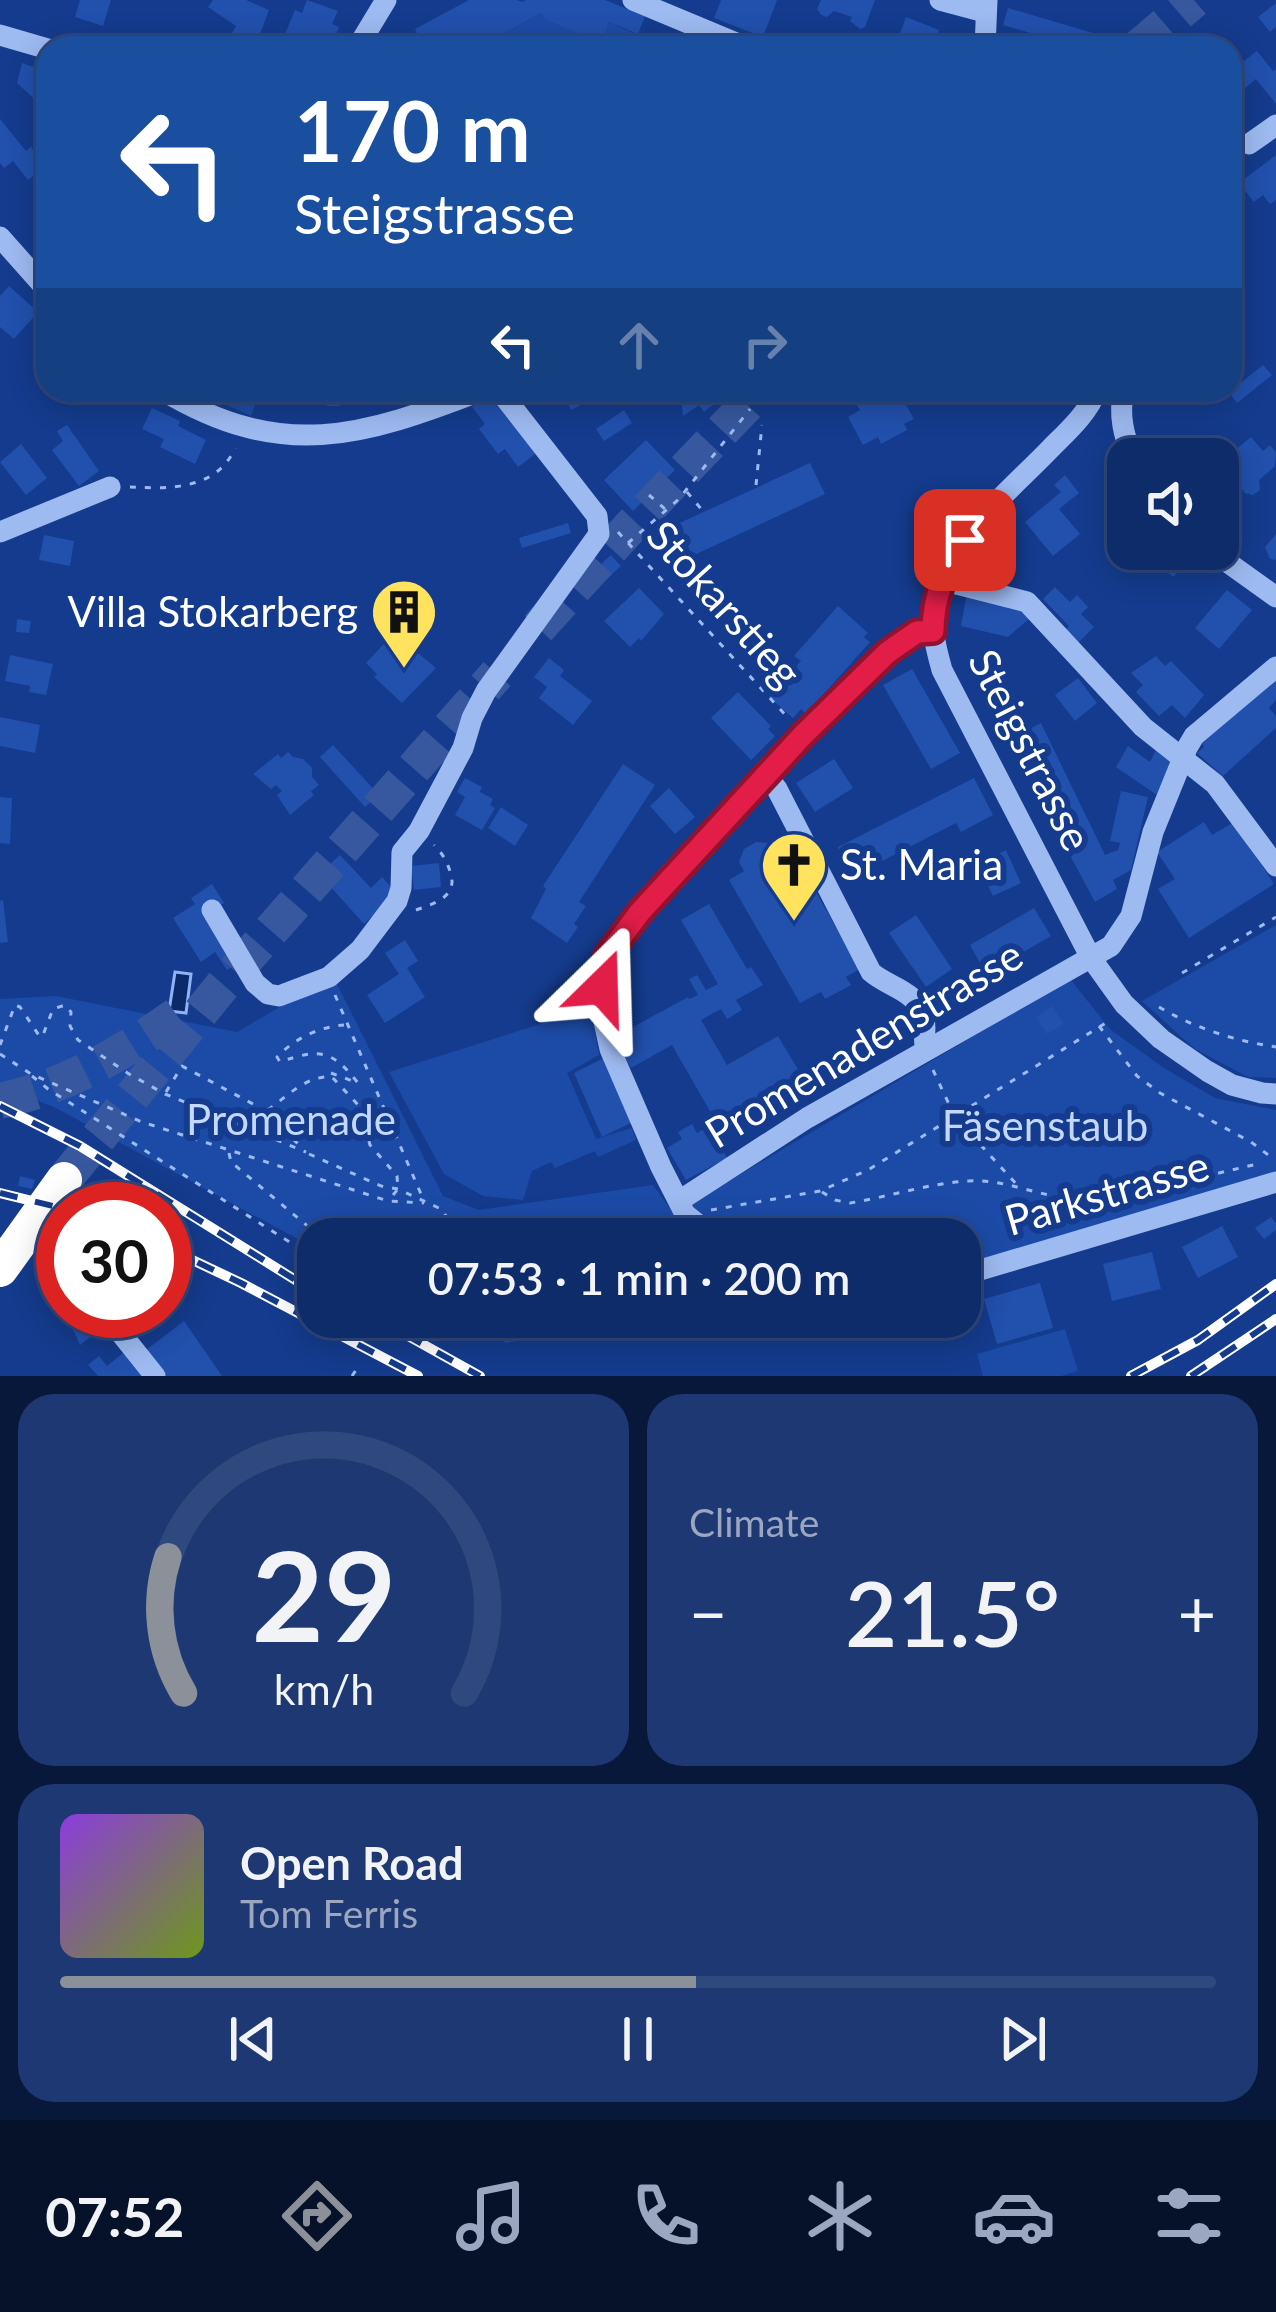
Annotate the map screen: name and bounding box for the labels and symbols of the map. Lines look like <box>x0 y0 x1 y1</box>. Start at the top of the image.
pin <box>914 489 1016 591</box>
street label: Stokarstieg <box>637 510 812 697</box>
building icon: Villa Stokarberg <box>369 577 439 671</box>
place label: Villa Stokarberg <box>68 586 358 636</box>
street label: Steigstrasse <box>959 641 1103 858</box>
church icon: St. Maria <box>759 830 829 924</box>
place label: St. Maria <box>840 839 1003 889</box>
position arrow <box>539 924 665 1050</box>
street label: Promenadenstrasse <box>696 929 1031 1157</box>
park label: Promenade <box>186 1094 396 1144</box>
park label: Fäsenstaub <box>942 1100 1148 1150</box>
street label: Parkstrasse <box>999 1139 1214 1245</box>
speed limit sign: 30 <box>36 1182 192 1338</box>

